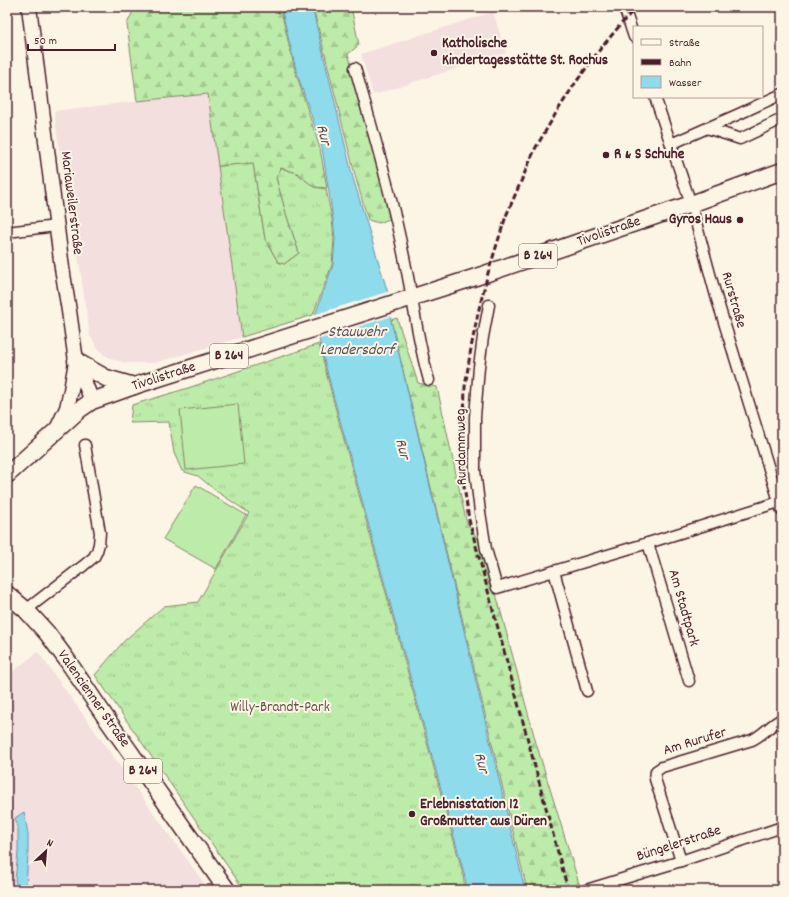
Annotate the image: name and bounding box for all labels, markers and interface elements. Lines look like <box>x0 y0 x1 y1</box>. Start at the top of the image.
scale bar <box>28 26 115 52</box>
legend <box>633 26 763 98</box>
text: 50 m <box>34 33 57 50</box>
place label: Katholische Kindertagesstätte St. Rochus <box>442 33 608 72</box>
text: Straße <box>669 35 700 52</box>
marker: Katholische Kindertagesstätte St. Rochus <box>429 48 439 58</box>
text: Bahn <box>669 55 692 72</box>
text: Wasser <box>669 75 702 92</box>
water label: Rur <box>309 122 337 150</box>
place label: R & S Schuhe <box>614 144 685 166</box>
street label: Mariaweilerstraße <box>54 150 88 256</box>
marker: R & S Schuhe <box>601 150 611 160</box>
place label: Gyros Haus <box>669 209 732 231</box>
street label: Tivolistraße <box>574 211 644 253</box>
marker: Gyros Haus <box>735 215 745 225</box>
road number: B 264 <box>519 244 557 268</box>
street label: Rurstraße <box>714 269 752 331</box>
water label: Stauwehr Lendersdorf <box>320 321 398 362</box>
road number: B 264 <box>210 344 248 368</box>
street label: Tivolistraße <box>129 356 199 398</box>
street label: Rurdammweg <box>450 408 474 486</box>
water label: Rur <box>388 436 416 464</box>
street label: Am Stadtpark <box>661 567 705 649</box>
street label: Valencienner Straße <box>51 646 135 753</box>
park label: Willy-Brandt-Park <box>230 697 330 719</box>
street label: Am Rurufer <box>661 722 730 762</box>
water label: Rur <box>467 750 495 778</box>
road number: B 264 <box>124 759 162 783</box>
place label: Erlebnisstation 12 Großmutter aus Düren <box>420 794 547 833</box>
marker: Erlebnisstation 12 Großmutter aus Düren <box>407 809 417 819</box>
street label: Büngelerstraße <box>634 820 724 868</box>
north arrow <box>26 831 66 871</box>
text: N <box>44 835 56 852</box>

